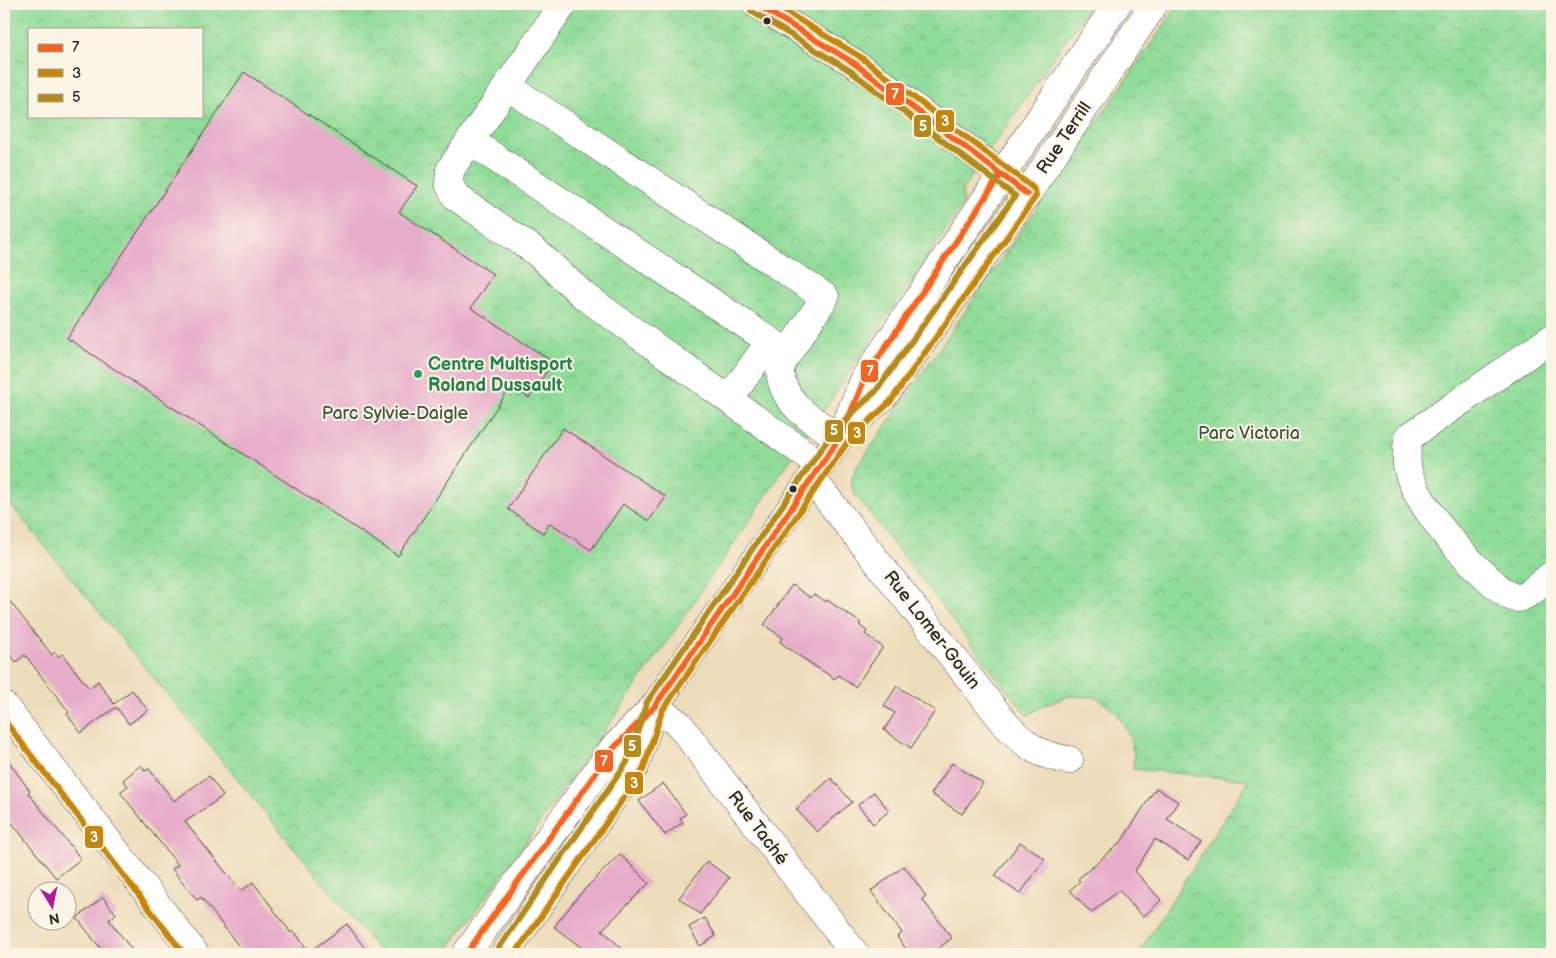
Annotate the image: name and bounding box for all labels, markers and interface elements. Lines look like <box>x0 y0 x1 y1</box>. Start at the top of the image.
unlabelled marker <box>762 16 772 26</box>
legend <box>28 28 202 118</box>
text: 7 <box>72 38 80 57</box>
text: 3 <box>72 64 81 83</box>
line badge: 7 <box>885 82 905 106</box>
text: 7 <box>891 86 899 103</box>
text: 5 <box>72 88 81 107</box>
street label: Rue Terrill <box>1032 98 1096 178</box>
line badge: 3 <box>935 109 955 133</box>
text: 3 <box>941 113 949 130</box>
line badge: 5 <box>913 114 932 138</box>
text: 5 <box>919 118 927 135</box>
place label: Centre Multisport Roland Dussault <box>428 354 573 396</box>
line badge: 7 <box>860 359 879 383</box>
text: 7 <box>866 363 874 380</box>
marker: Centre Multisport Roland Dussault <box>412 368 424 380</box>
park label: Parc Sylvie-Daigle <box>322 403 469 424</box>
line badge: 5 <box>824 419 844 443</box>
line badge: 3 <box>847 421 866 445</box>
text: 5 <box>830 422 838 439</box>
park label: Parc Victoria <box>1198 423 1300 444</box>
text: 3 <box>853 425 861 442</box>
unlabelled marker <box>788 484 798 494</box>
street label: Rue Lomer-Gouin <box>879 567 985 693</box>
line badge: 5 <box>623 734 642 758</box>
text: 5 <box>628 738 636 755</box>
line badge: 7 <box>594 749 614 773</box>
text: 7 <box>600 753 608 770</box>
line badge: 3 <box>624 771 644 795</box>
text: 3 <box>630 775 638 792</box>
street label: Rue Taché <box>723 787 793 869</box>
line badge: 3 <box>84 825 104 849</box>
text: 3 <box>90 829 98 846</box>
north arrow <box>28 880 78 930</box>
text: N <box>48 909 61 928</box>

